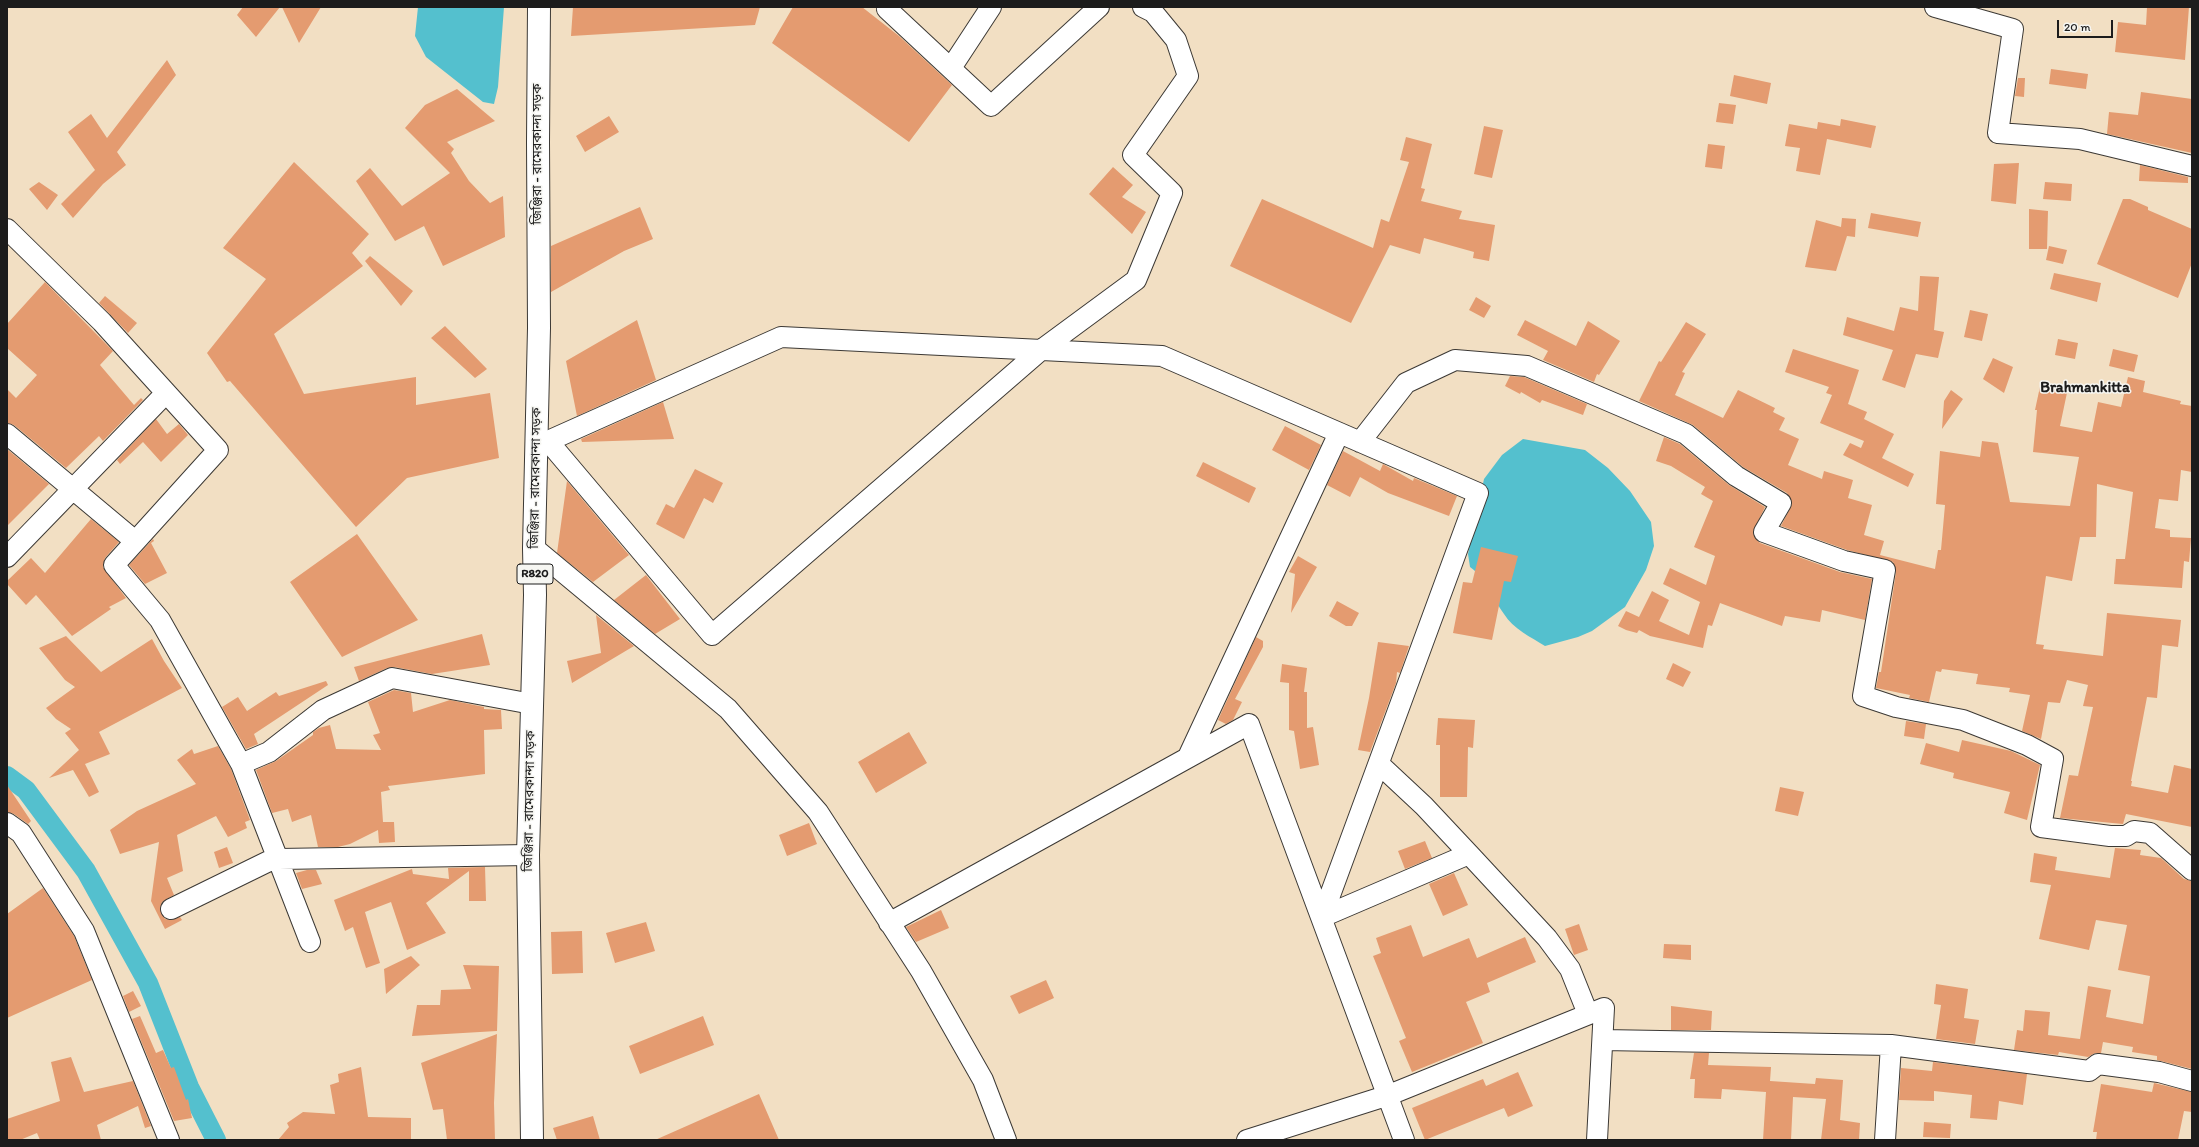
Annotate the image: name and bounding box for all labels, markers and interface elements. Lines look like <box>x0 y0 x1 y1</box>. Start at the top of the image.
scale bar <box>2059 12 2115 38</box>
text: 20 m <box>2064 20 2091 34</box>
street label: জিঞ্জিরা - রামেরকান্দা সড়ক <box>530 83 546 225</box>
district label: Brahmankitta <box>2040 379 2130 397</box>
street label: জিঞ্জিরা - রামেরকান্দা সড়ক <box>527 407 545 549</box>
road number: R820 <box>517 564 553 584</box>
street label: জিঞ্জিরা - রামেরকান্দা সড়ক <box>521 730 539 872</box>

